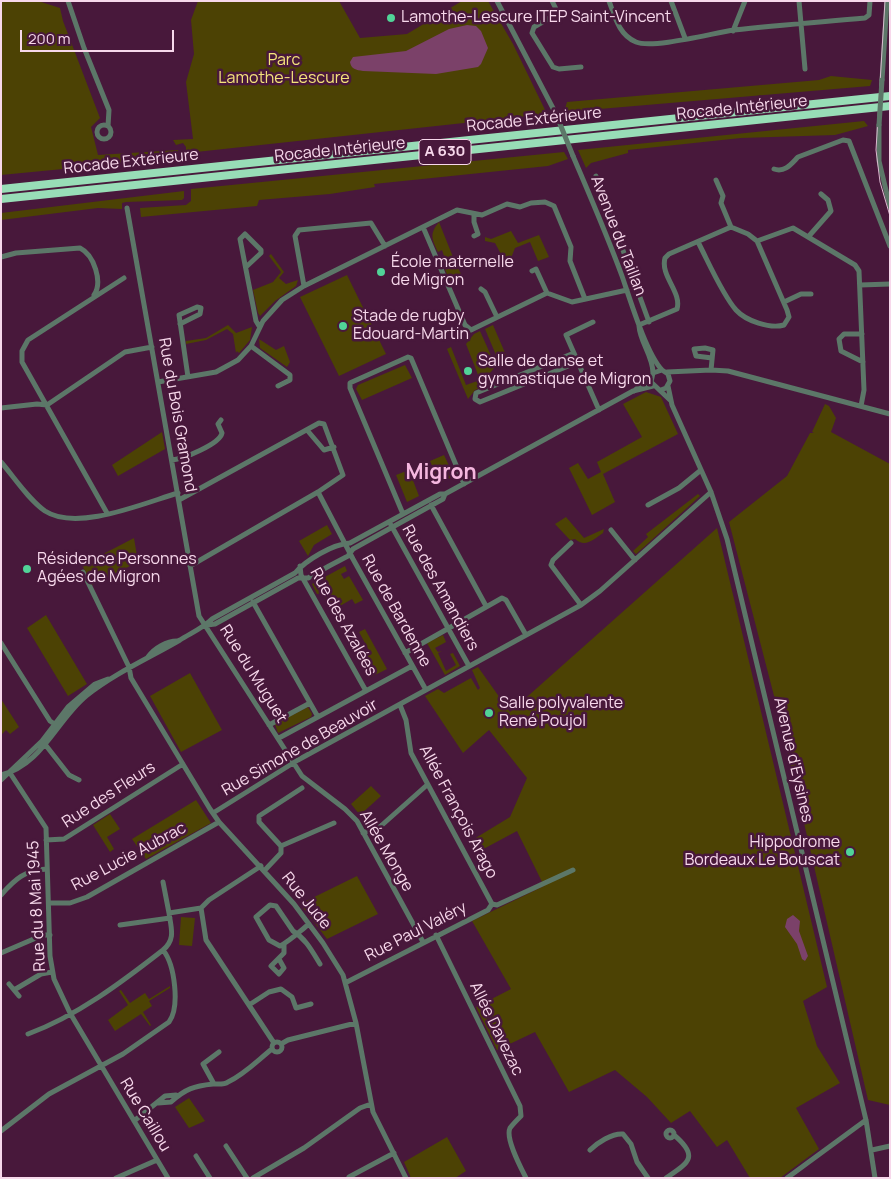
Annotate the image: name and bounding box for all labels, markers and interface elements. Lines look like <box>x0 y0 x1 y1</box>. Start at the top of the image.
place label: Lamothe-Lescure ITEP Saint-Vincent <box>401 8 671 28</box>
marker: Lamothe-Lescure ITEP Saint-Vincent <box>385 12 397 24</box>
scale bar <box>22 20 176 52</box>
text: 200 m <box>28 28 71 49</box>
park label: Parc Lamothe-Lescure <box>218 51 350 89</box>
street label: Rocade Intérieure <box>676 92 808 124</box>
street label: Rocade Extérieure <box>465 103 603 137</box>
street label: Rocade Intérieure <box>274 134 406 166</box>
road number: A 630 <box>419 140 471 164</box>
street label: Rocade Extérieure <box>62 145 200 179</box>
street label: Avenue du Taillan <box>586 173 650 299</box>
place label: École maternelle de Migron <box>391 253 514 291</box>
marker: École maternelle de Migron <box>375 266 387 278</box>
place label: Stade de rugby Edouard-Martin <box>353 307 469 345</box>
marker: Stade de rugby Edouard-Martin <box>337 320 349 332</box>
street label: Rue du Bois Gramond <box>154 336 200 494</box>
place label: Salle de danse et gymnastique de Migron <box>478 352 651 390</box>
marker: Salle de danse et gymnastique de Migron <box>462 365 474 377</box>
district label: Migron <box>405 460 477 486</box>
street label: Rue des Amandiers <box>397 522 483 654</box>
place label: Résidence Personnes Agées de Migron <box>37 550 197 588</box>
street label: Rue de Bardenne <box>357 552 435 670</box>
marker: Résidence Personnes Agées de Migron <box>21 563 33 575</box>
street label: Rue des Azalées <box>305 565 381 679</box>
street label: Rue du Muguet <box>215 621 291 727</box>
place label: Salle polyvalente René Poujol <box>499 694 623 732</box>
street label: Rue Simone de Beauvoir <box>219 695 381 801</box>
street label: Avenue d'Eysines <box>769 696 817 824</box>
marker: Salle polyvalente René Poujol <box>483 707 495 719</box>
street label: Allée François Arago <box>415 742 501 882</box>
street label: Rue des Fleurs <box>59 758 159 832</box>
street label: Allée Monge <box>355 807 417 895</box>
street label: Rue Lucie Aubrac <box>68 819 190 895</box>
place label: Hippodrome Bordeaux Le Bouscat <box>684 833 840 871</box>
street label: Rue du 8 Mai 1945 <box>24 840 50 972</box>
marker: Hippodrome Bordeaux Le Bouscat <box>844 846 856 858</box>
street label: Rue Jude <box>277 869 335 933</box>
street label: Rue Paul Valéry <box>362 898 470 966</box>
street label: Allée Davezac <box>465 979 527 1079</box>
street label: Rue Caillou <box>115 1075 175 1155</box>

